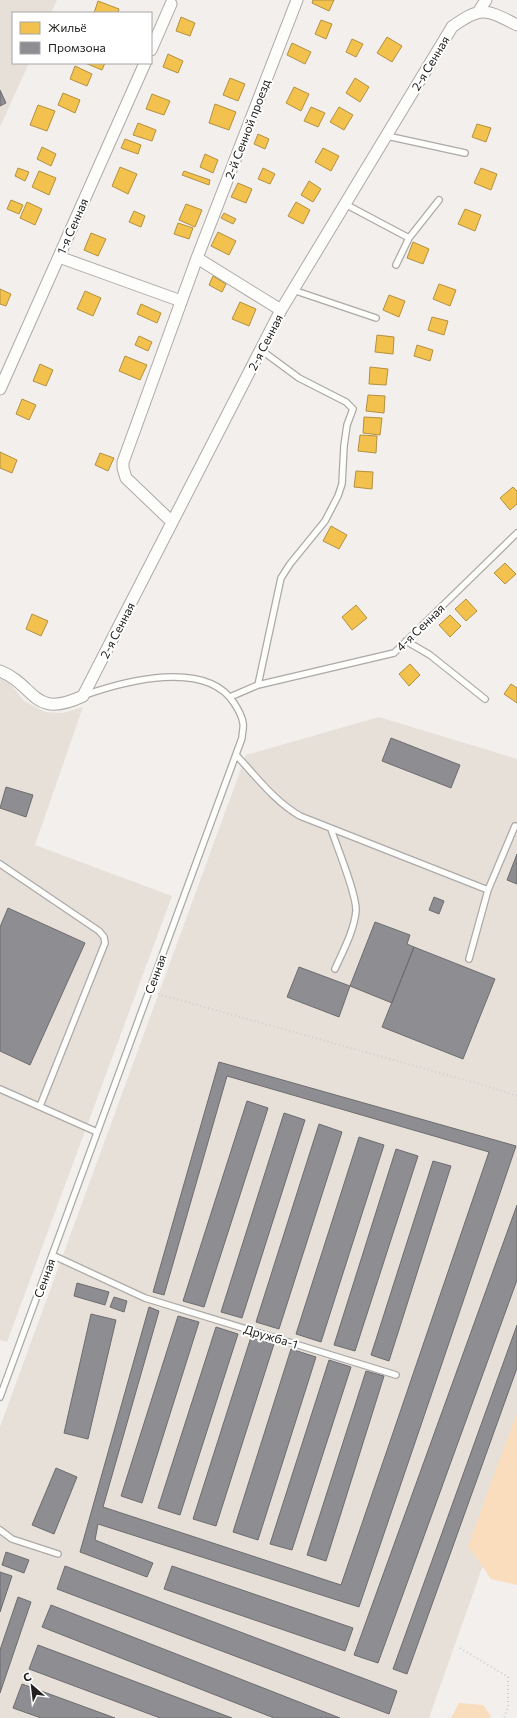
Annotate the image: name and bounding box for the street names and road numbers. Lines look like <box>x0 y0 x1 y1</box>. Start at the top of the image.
street label: 2-я Сенная <box>408 33 452 93</box>
street label: 2-й Сенной проезд <box>222 77 272 181</box>
street label: 1-я Сенная <box>53 196 91 256</box>
street label: 2-я Сенная <box>245 312 285 372</box>
street label: 2-я Сенная <box>97 600 137 660</box>
street label: 4-я Сенная <box>393 601 447 653</box>
street label: Сенная <box>141 952 169 996</box>
street label: Сенная <box>30 1256 58 1300</box>
street label: Дружба-1 <box>242 1321 300 1351</box>

